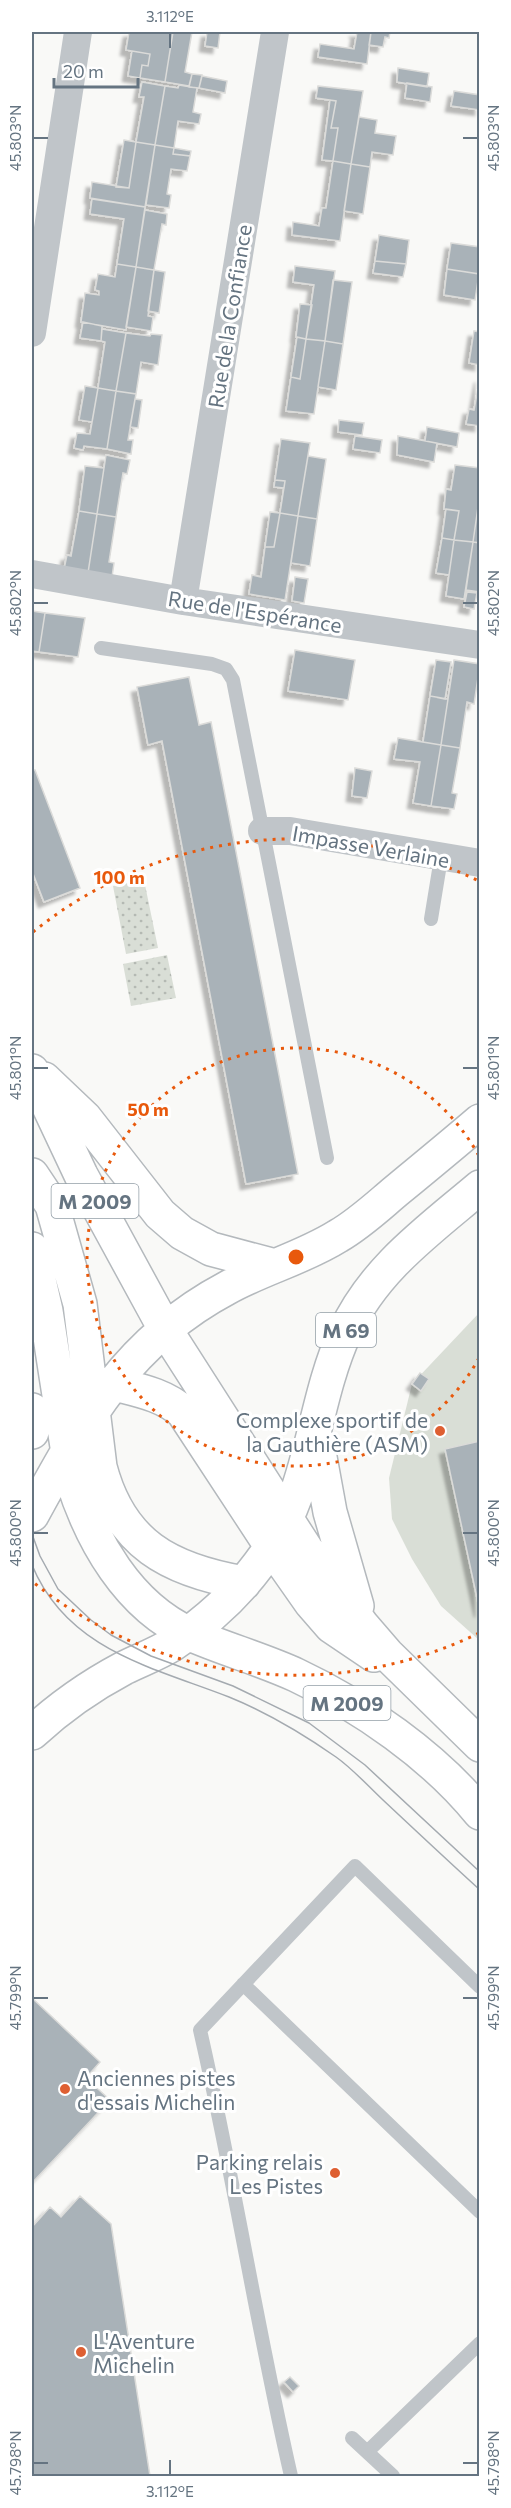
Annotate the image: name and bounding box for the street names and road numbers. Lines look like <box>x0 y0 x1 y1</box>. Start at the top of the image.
street label: Rue de la Confiance <box>202 222 256 410</box>
street label: Rue de l'Espérance <box>166 585 344 637</box>
street label: Impasse Verlaine <box>291 820 451 872</box>
road number: M 2009 <box>52 1184 138 1218</box>
road number: M 69 <box>316 1313 376 1347</box>
road number: M 2009 <box>304 1686 391 1720</box>

